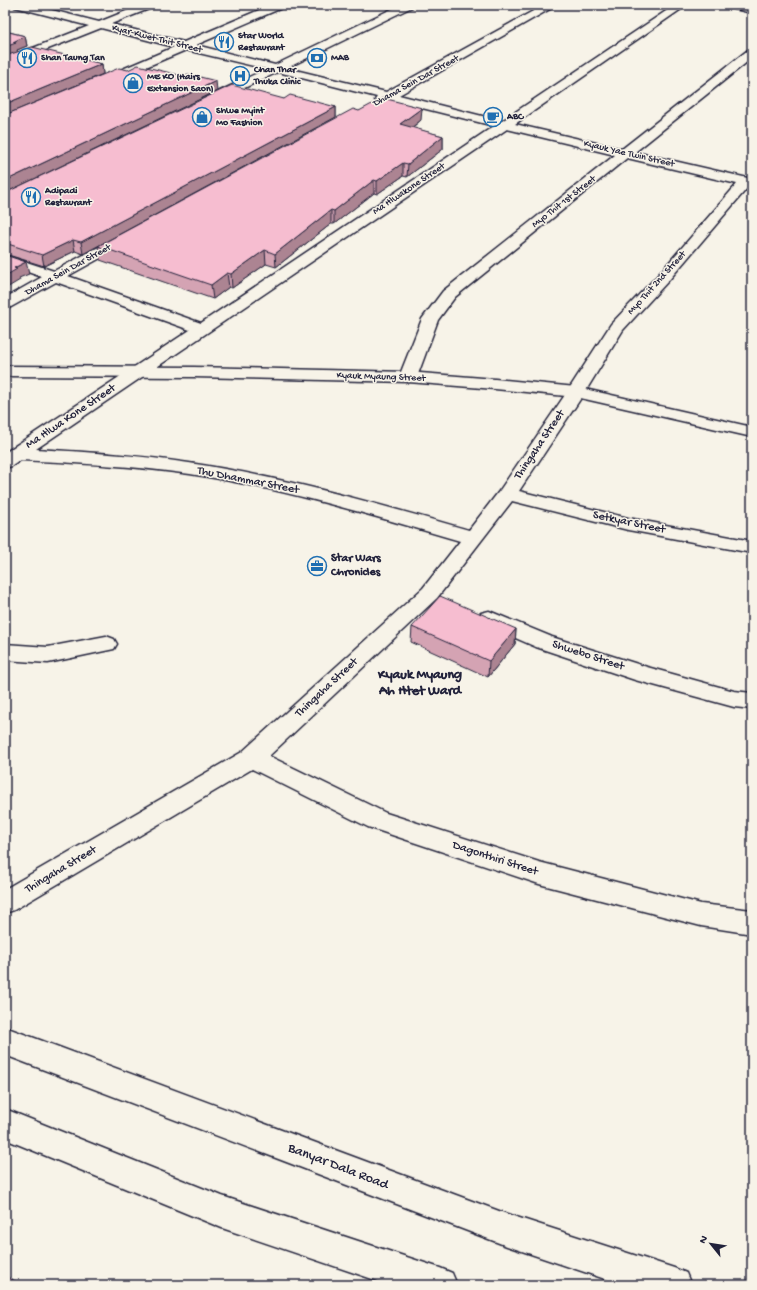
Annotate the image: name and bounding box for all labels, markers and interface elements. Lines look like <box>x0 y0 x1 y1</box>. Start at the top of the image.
street label: Kyar-Kwet-Thit Street <box>111 22 204 56</box>
place label: Star World Restaurant <box>237 30 285 54</box>
restaurant icon: Star World Restaurant <box>213 31 235 53</box>
restaurant icon: Shan Taung Tan <box>16 47 38 69</box>
bank icon: MAB <box>306 47 328 69</box>
place label: Shan Taung Tan <box>41 52 105 64</box>
place label: MAB <box>331 52 350 64</box>
street label: Dhama Sein Dar Street <box>370 52 462 110</box>
place label: Chan Thar Thuka Clinic <box>253 64 301 88</box>
hospital icon: Chan Thar Thuka Clinic <box>229 65 251 87</box>
place label: ME KO (Hairs Extension Saon) <box>146 71 214 95</box>
shop icon: ME KO (Hairs Extension Saon) <box>122 72 144 94</box>
place label: Shwe Myint Mo Fashion <box>216 105 265 129</box>
shop icon: Shwe Myint Mo Fashion <box>191 106 213 128</box>
cafe icon: ABC <box>482 106 504 128</box>
place label: ABC <box>506 111 525 123</box>
street label: Kyauk Yae Twin Street <box>582 138 676 170</box>
street label: Ma Hlwakone Street <box>371 160 448 218</box>
street label: Myo Thit 1st Street <box>530 173 599 231</box>
place label: Adipadi Restaurant <box>44 185 92 209</box>
restaurant icon: Adipadi Restaurant <box>20 186 42 208</box>
street label: Dhama Sein Dar Street <box>22 241 114 299</box>
street label: Myo Thit 2nd Street <box>625 248 689 317</box>
street label: Kyauk Myaung Street <box>336 369 427 385</box>
street label: Ma Hlwa Kone Street <box>23 381 120 452</box>
street label: Thingaha Street <box>511 407 569 483</box>
street label: Thu Dhammar Street <box>195 464 301 498</box>
street label: Setkyar Street <box>592 508 668 538</box>
place label: Star Wars Chronicles <box>330 552 381 580</box>
office icon: Star Wars Chronicles <box>306 555 328 577</box>
street label: Shwebo Street <box>550 638 627 675</box>
street label: Thingaha Street <box>292 655 362 721</box>
district label: Kyauk Myaung Ah Htet Ward <box>377 667 463 700</box>
street label: Dagonthiri Street <box>450 838 540 880</box>
street label: Thingaha Street <box>22 843 100 897</box>
street label: Banyar Dala Road <box>284 1140 392 1195</box>
north arrow <box>691 1224 731 1264</box>
text: N <box>697 1234 711 1246</box>

